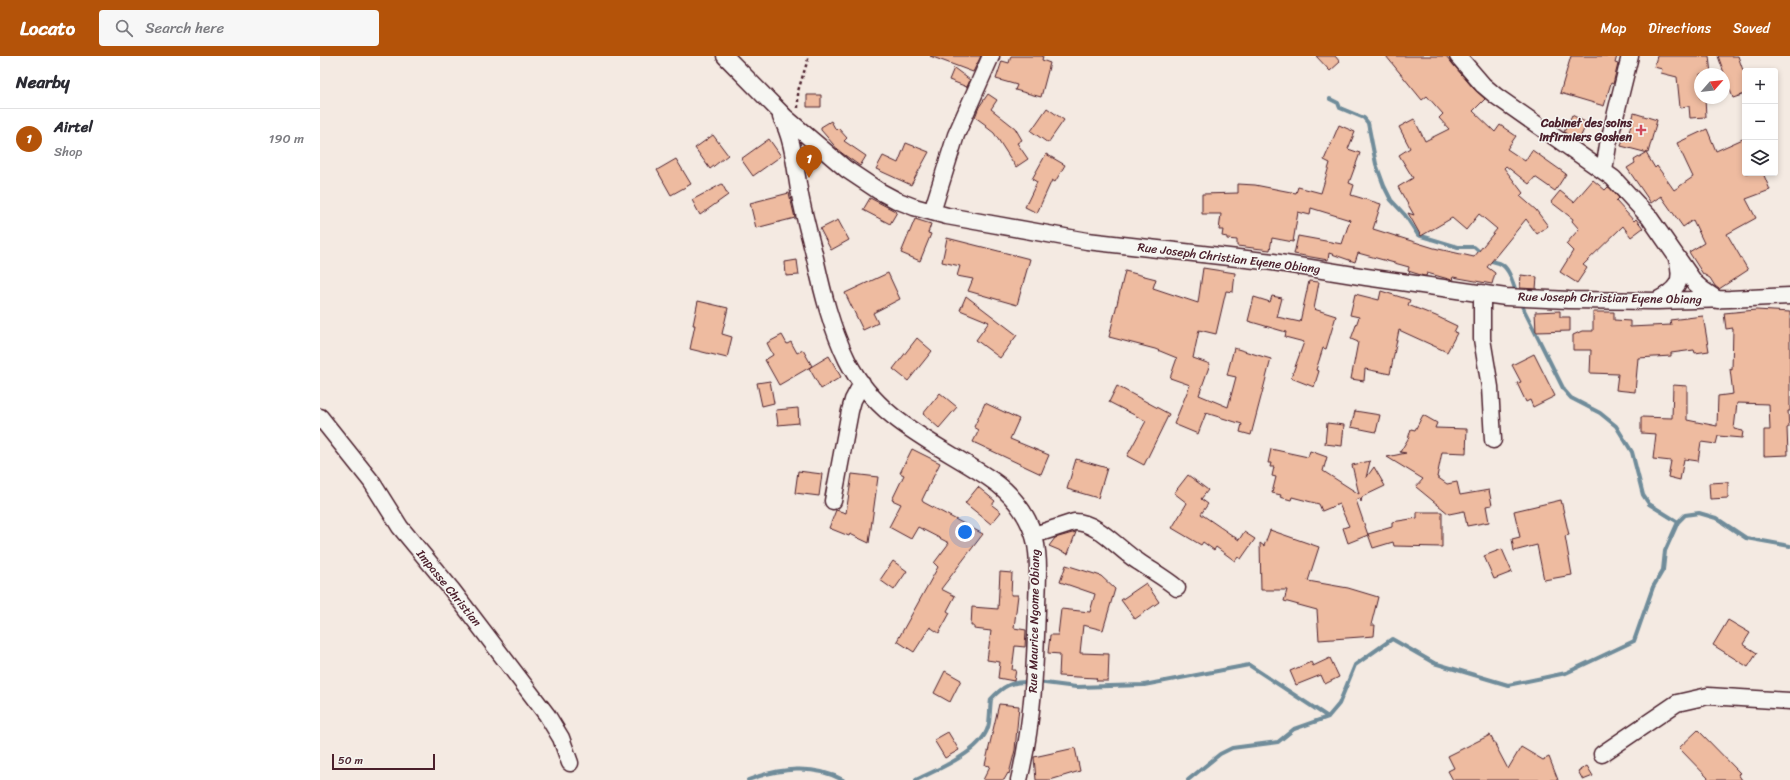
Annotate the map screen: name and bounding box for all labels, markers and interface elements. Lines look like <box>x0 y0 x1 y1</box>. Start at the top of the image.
search box <box>99 10 379 46</box>
text: Locato <box>20 12 75 45</box>
text: Search here <box>145 15 224 41</box>
text: Map <box>1600 16 1626 41</box>
text: Directions <box>1648 16 1711 41</box>
text: Saved <box>1733 16 1770 41</box>
icon: search <box>113 17 135 39</box>
text: Nearby <box>16 67 70 97</box>
north arrow <box>1694 68 1730 104</box>
map controls <box>1742 68 1778 176</box>
button: + <box>1742 68 1778 104</box>
button: − <box>1742 104 1778 140</box>
place label: Cabinet des soins infirmiers Goshen <box>1539 112 1633 148</box>
text: Airtel <box>54 114 93 140</box>
marker: Cabinet des soins infirmiers Goshen <box>1635 124 1647 136</box>
text: 1 <box>26 127 32 150</box>
text: 190 m <box>269 127 304 150</box>
text: Shop <box>54 140 82 163</box>
button: layers <box>1742 140 1778 176</box>
pin: 1 <box>796 145 822 178</box>
street label: Rue Joseph Christian Eyene Obiang <box>1136 236 1322 280</box>
street label: Rue Joseph Christian Eyene Obiang <box>1518 285 1702 311</box>
your location <box>955 522 975 542</box>
street label: Impasse Christian <box>410 544 488 632</box>
street label: Rue Maurice Ngome Obiang <box>1022 549 1046 693</box>
text: 50 m <box>338 751 363 770</box>
scale bar <box>332 752 435 771</box>

